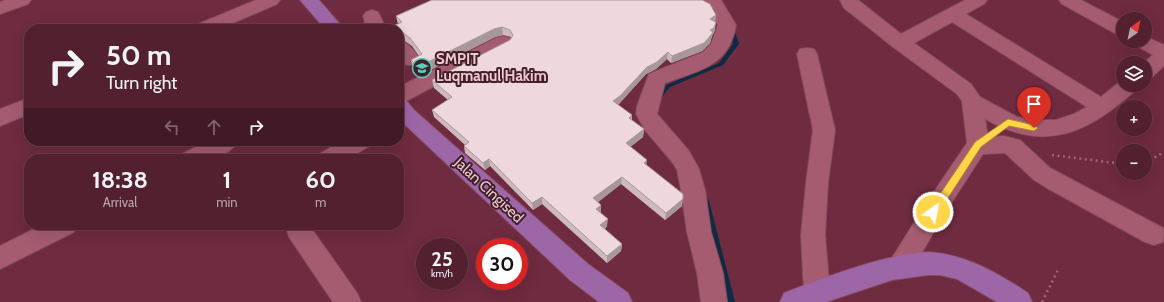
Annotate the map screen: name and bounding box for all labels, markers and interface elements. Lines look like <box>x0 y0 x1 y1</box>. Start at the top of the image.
north arrow <box>1116 12 1152 48</box>
map controls <box>1116 12 1152 180</box>
text: 50 m <box>106 38 171 72</box>
icon: right <box>40 40 92 92</box>
place label: SMPIT Luqmanul Hakim <box>436 50 547 85</box>
button: layers <box>1116 56 1152 92</box>
school or university icon: SMPIT Luqmanul Hakim <box>411 57 433 79</box>
text: Turn right <box>106 72 177 94</box>
pin <box>1017 87 1051 128</box>
icon: arrive <box>1023 93 1045 115</box>
button: + <box>1116 100 1152 136</box>
icon: left <box>161 116 183 138</box>
icon: ahead <box>203 116 225 138</box>
icon: right <box>245 116 267 138</box>
button: − <box>1116 144 1152 180</box>
street label: Jalan Cingised <box>450 153 527 227</box>
text: 18:38 <box>92 165 148 194</box>
text: 1 <box>222 165 231 194</box>
text: 60 <box>306 165 336 194</box>
position arrow <box>912 191 954 233</box>
text: Arrival <box>103 194 137 210</box>
text: min <box>216 194 238 210</box>
text: m <box>315 194 326 210</box>
speed limit sign: 30 <box>476 238 528 290</box>
text: 25 <box>431 247 453 271</box>
text: km/h <box>431 267 453 280</box>

